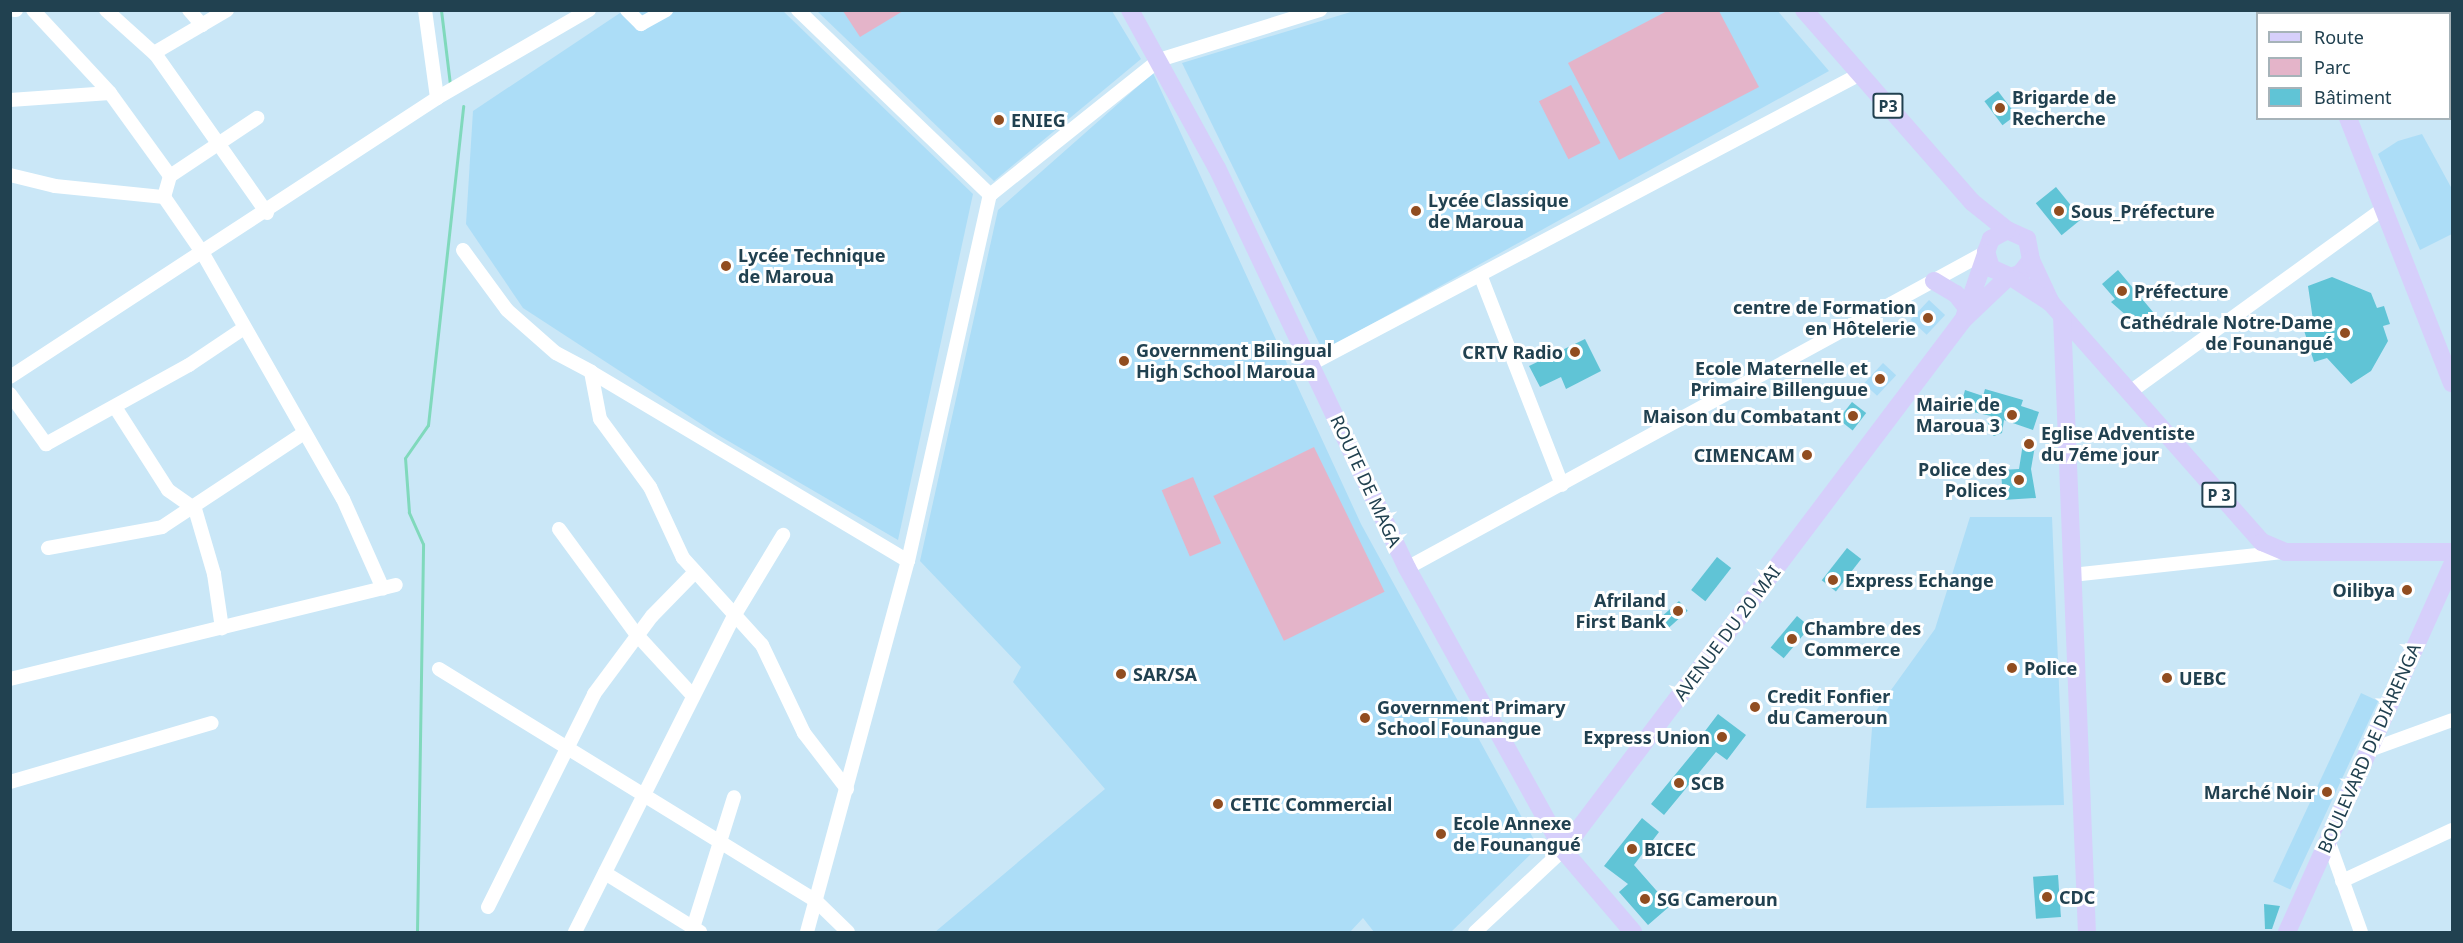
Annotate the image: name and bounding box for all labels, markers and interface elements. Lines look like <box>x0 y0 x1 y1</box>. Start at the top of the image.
legend <box>2256 12 2451 120</box>
text: Route <box>2314 25 2364 49</box>
text: Parc <box>2314 55 2351 79</box>
text: Bâtiment <box>2314 85 2392 109</box>
place label: Brigarde de Recherche <box>2012 87 2116 130</box>
road number: P3 <box>1872 93 1904 119</box>
marker: Brigarde de Recherche <box>1993 101 2007 115</box>
place label: ENIEG <box>1011 109 1066 131</box>
marker: ENIEG <box>992 113 1006 127</box>
place label: Lycée Classique de Maroua <box>1428 190 1569 232</box>
place label: Sous_Préfecture <box>2071 200 2215 222</box>
marker: Lycée Classique de Maroua <box>1409 204 1423 218</box>
marker: Sous_Préfecture <box>2052 204 2066 218</box>
place label: Lycée Technique de Maroua <box>738 245 886 288</box>
marker: Lycée Technique de Maroua <box>719 259 733 273</box>
place label: Préfecture <box>2134 280 2229 302</box>
marker: Préfecture <box>2115 284 2129 298</box>
place label: centre de Formation en Hôtelerie <box>1733 297 1916 340</box>
marker: centre de Formation en Hôtelerie <box>1921 311 1935 325</box>
place label: Cathédrale Notre-Dame de Founangué <box>2120 312 2333 354</box>
marker: Cathédrale Notre-Dame de Founangué <box>2338 326 2352 340</box>
place label: Government Bilingual High School Maroua <box>1136 340 1332 382</box>
place label: CRTV Radio <box>1462 341 1563 363</box>
marker: CRTV Radio <box>1568 345 1582 359</box>
marker: Government Bilingual High School Maroua <box>1117 354 1131 368</box>
place label: Ecole Maternelle et Primaire Billenguue <box>1691 358 1868 400</box>
marker: Ecole Maternelle et Primaire Billenguue <box>1873 372 1887 386</box>
place label: Mairie de Maroua 3 <box>1916 394 2000 436</box>
place label: Maison du Combatant <box>1643 405 1841 427</box>
marker: Mairie de Maroua 3 <box>2005 408 2019 422</box>
marker: Maison du Combatant <box>1846 409 1860 423</box>
street label: ROUTE DE MAGA <box>1326 412 1406 550</box>
place label: Eglise Adventiste du 7éme jour <box>2041 423 2195 466</box>
marker: Eglise Adventiste du 7éme jour <box>2022 437 2036 451</box>
place label: CIMENCAM <box>1694 444 1795 466</box>
marker: CIMENCAM <box>1800 448 1814 462</box>
place label: Police des Polices <box>1918 459 2007 502</box>
marker: Police des Polices <box>2012 473 2026 487</box>
road number: P 3 <box>2201 482 2237 508</box>
street label: AVENUE DU 20 MAI <box>1669 561 1785 705</box>
place label: Express Echange <box>1845 569 1994 591</box>
marker: Express Echange <box>1826 573 1840 587</box>
place label: Oilibya <box>2333 579 2395 601</box>
marker: Oilibya <box>2400 583 2414 597</box>
place label: Afriland First Bank <box>1576 590 1666 632</box>
marker: Afriland First Bank <box>1671 604 1685 618</box>
place label: Chambre des Commerce <box>1804 618 1921 660</box>
marker: Chambre des Commerce <box>1785 632 1799 646</box>
street label: BOULEVARD DE DIARENGA <box>2313 640 2425 856</box>
place label: Police <box>2024 657 2077 679</box>
marker: Police <box>2005 661 2019 675</box>
place label: SAR/SA <box>1133 663 1197 685</box>
marker: SAR/SA <box>1114 667 1128 681</box>
place label: UEBC <box>2179 667 2226 689</box>
marker: UEBC <box>2160 671 2174 685</box>
place label: Credit Fonfier du Cameroun <box>1767 686 1890 728</box>
place label: Government Primary School Founangue <box>1377 697 1565 740</box>
marker: Credit Fonfier du Cameroun <box>1748 700 1762 714</box>
marker: Government Primary School Founangue <box>1358 711 1372 725</box>
place label: Express Union <box>1583 726 1710 748</box>
marker: Express Union <box>1715 730 1729 744</box>
place label: SCB <box>1691 772 1724 794</box>
marker: SCB <box>1672 776 1686 790</box>
place label: Marché Noir <box>2204 781 2315 803</box>
marker: Marché Noir <box>2320 785 2334 799</box>
place label: CETIC Commercial <box>1230 793 1392 815</box>
marker: CETIC Commercial <box>1211 797 1225 811</box>
place label: Ecole Annexe de Founangué <box>1453 813 1581 856</box>
marker: Ecole Annexe de Founangué <box>1434 827 1448 841</box>
place label: BICEC <box>1644 838 1696 860</box>
marker: BICEC <box>1625 842 1639 856</box>
place label: CDC <box>2059 886 2095 908</box>
place label: SG Cameroun <box>1657 888 1778 910</box>
marker: CDC <box>2040 890 2054 904</box>
marker: SG Cameroun <box>1638 892 1652 906</box>

